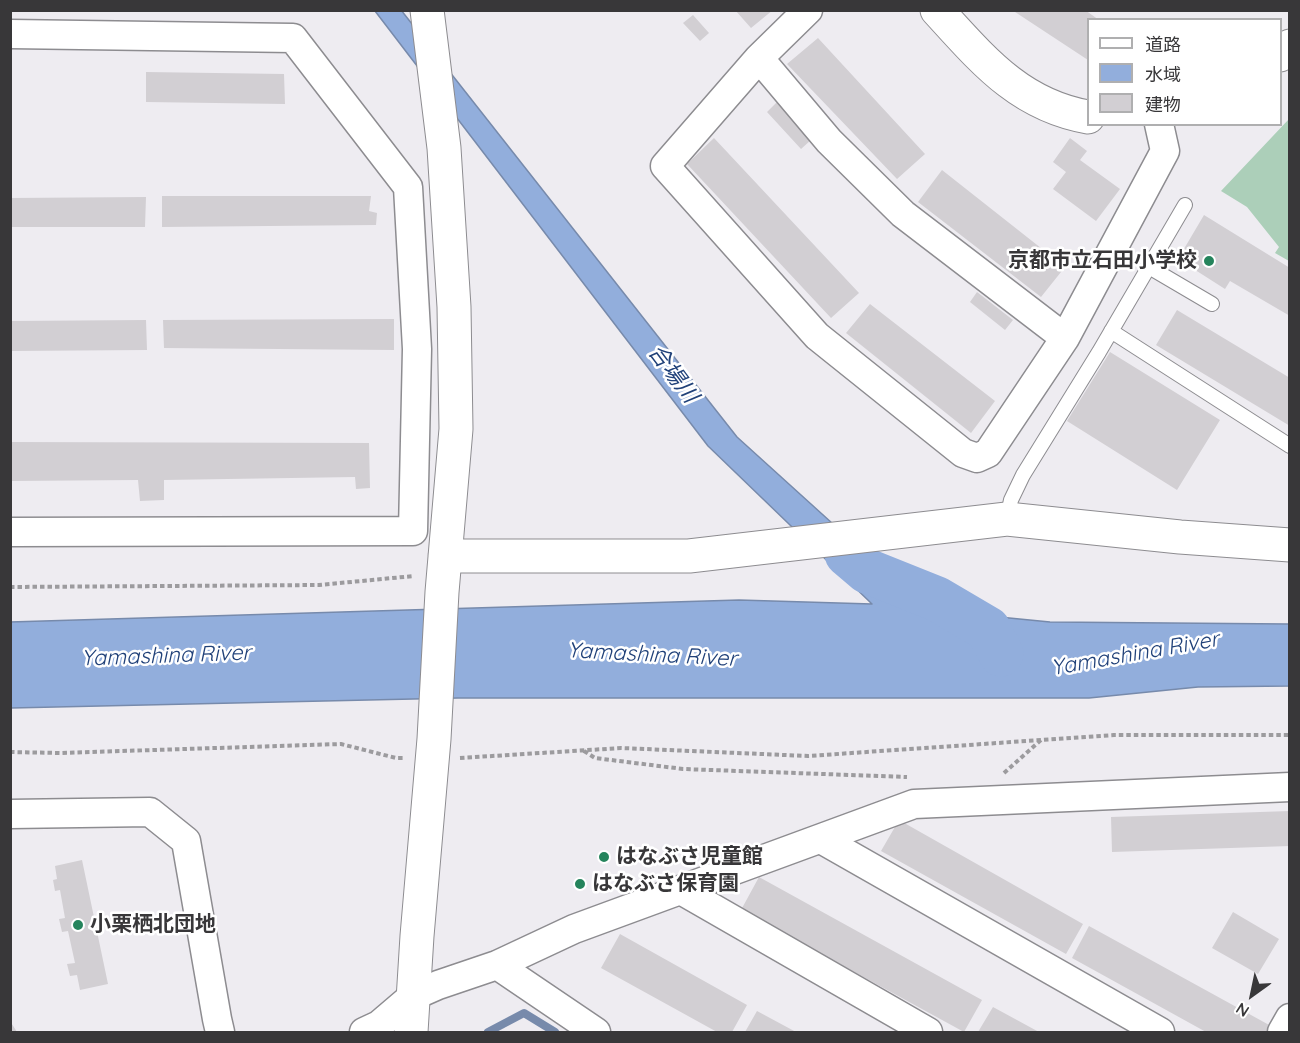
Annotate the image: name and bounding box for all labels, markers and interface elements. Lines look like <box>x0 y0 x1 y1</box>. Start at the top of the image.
legend <box>1087 18 1282 126</box>
text: 道路 <box>1145 33 1181 56</box>
text: 水域 <box>1145 63 1181 86</box>
text: 建物 <box>1145 93 1181 116</box>
place label: 京都市立石田小学校 <box>1008 248 1197 274</box>
marker: 京都市立石田小学校 <box>1202 254 1216 268</box>
water label: 合場川 <box>643 340 703 408</box>
water label: Yamashina River <box>1049 626 1221 682</box>
water label: Yamashina River <box>567 637 737 673</box>
water label: Yamashina River <box>81 640 251 672</box>
place label: はなぶさ児童館 <box>616 844 763 870</box>
marker: はなぶさ児童館 <box>597 850 611 864</box>
place label: はなぶさ保育園 <box>592 871 739 897</box>
marker: はなぶさ保育園 <box>573 877 587 891</box>
place label: 小栗栖北団地 <box>90 912 216 938</box>
marker: 小栗栖北団地 <box>71 918 85 932</box>
north arrow <box>1222 965 1282 1025</box>
text: N <box>1232 999 1253 1022</box>

